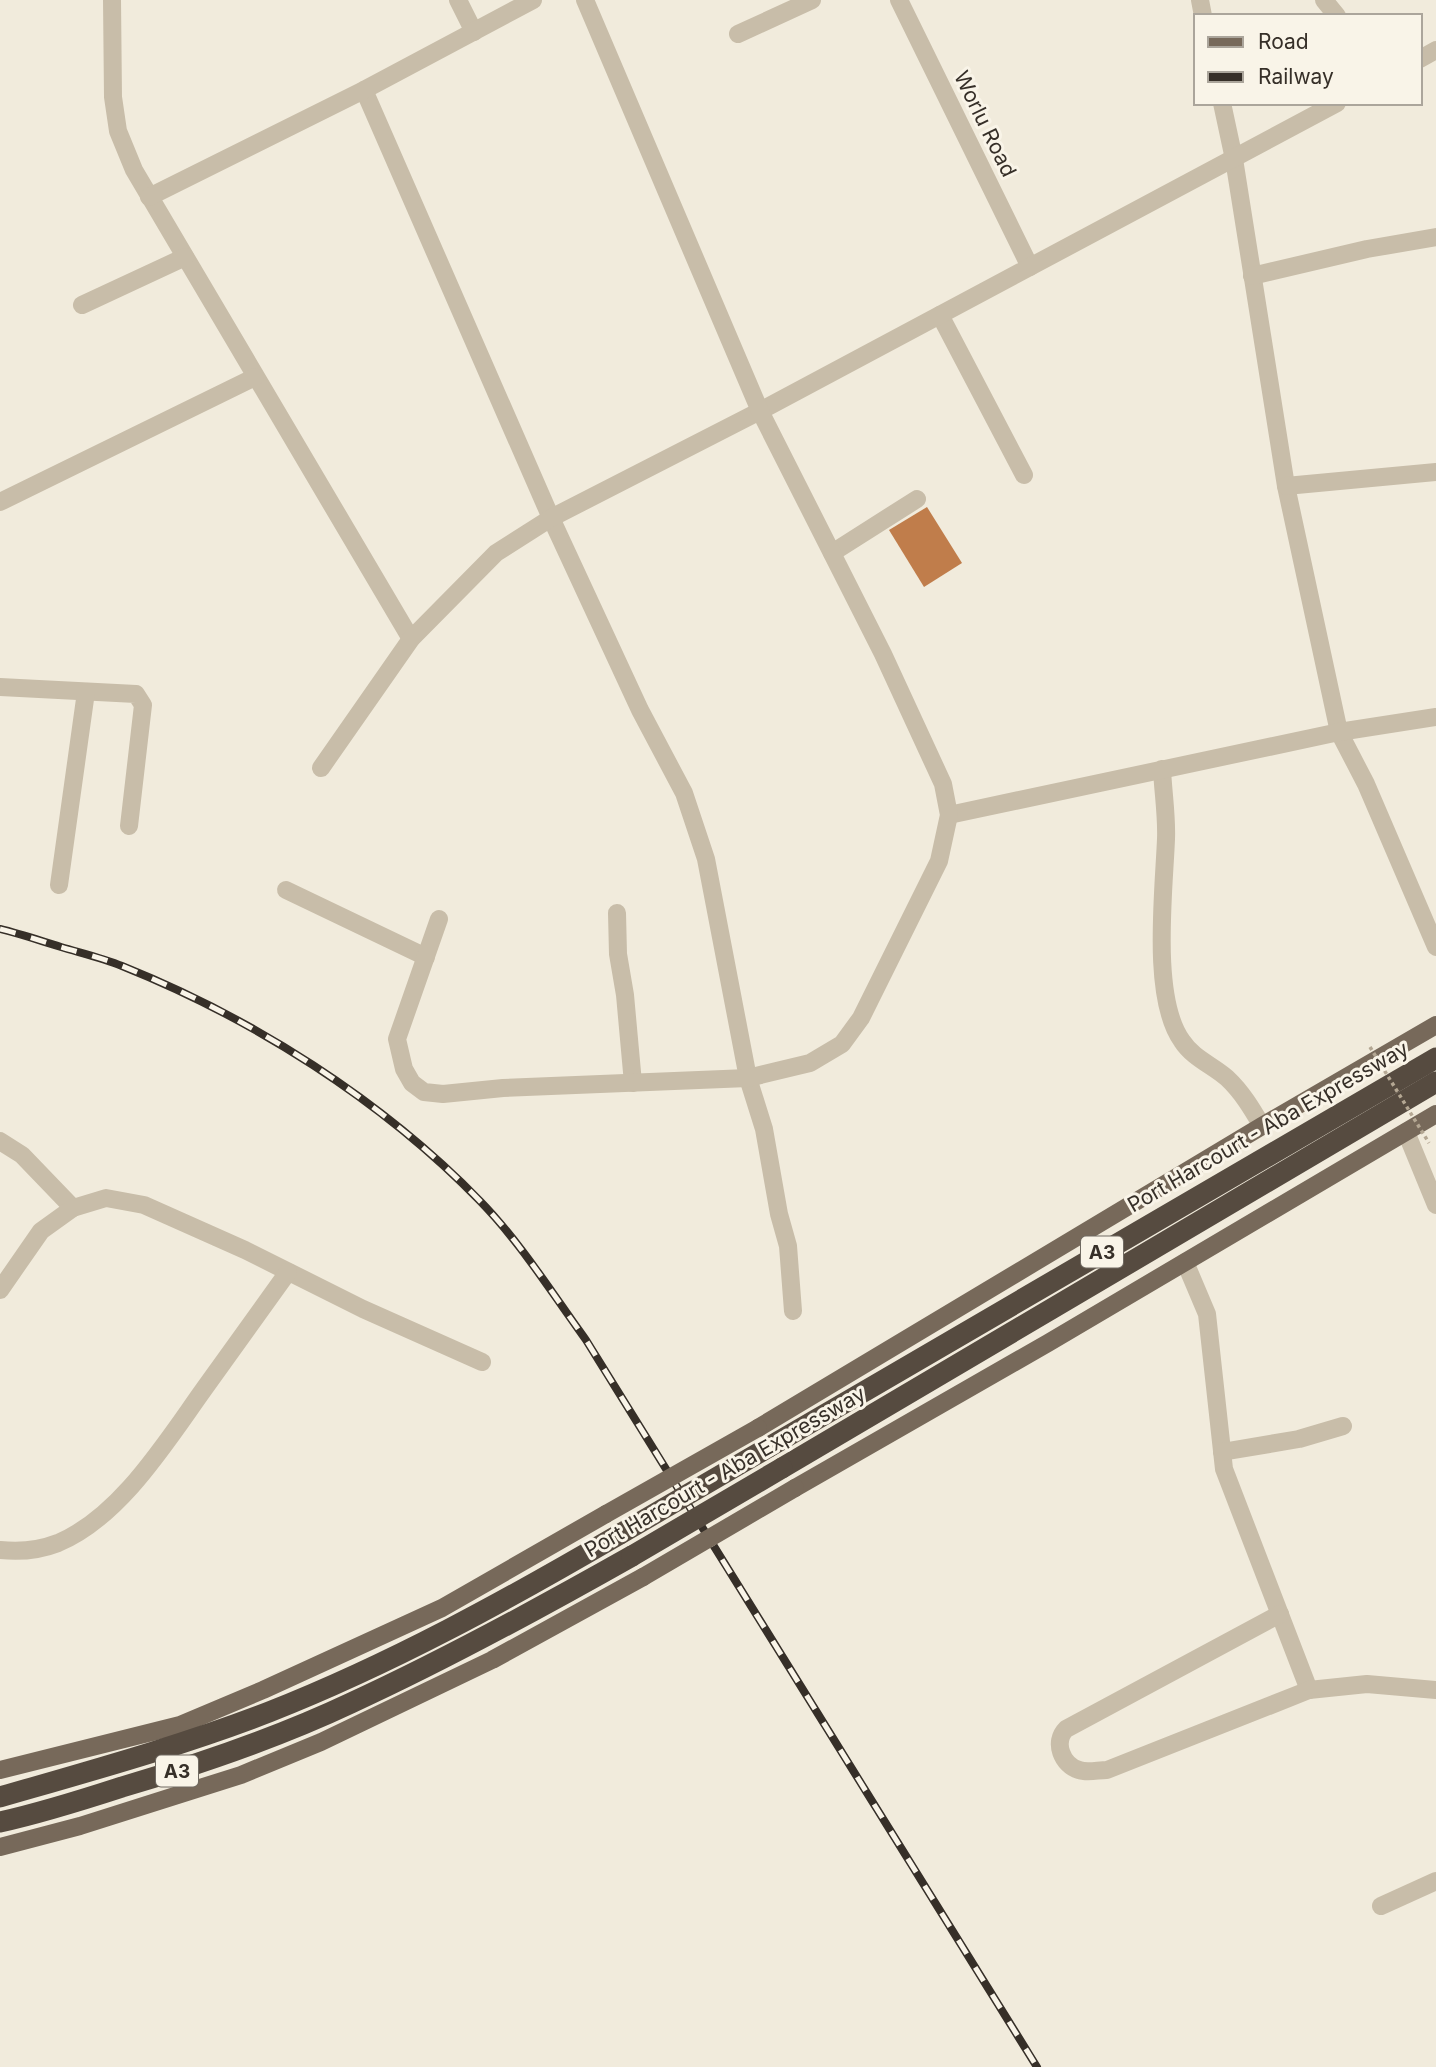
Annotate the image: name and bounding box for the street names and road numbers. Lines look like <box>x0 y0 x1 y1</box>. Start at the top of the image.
street label: Worlu Road <box>949 67 1022 181</box>
street label: Port Harcourt - Aba Expressway <box>1123 1036 1413 1217</box>
road number: A3 <box>1081 1236 1123 1268</box>
street label: Port Harcourt - Aba Expressway <box>580 1381 870 1562</box>
road number: A3 <box>156 1756 198 1786</box>

